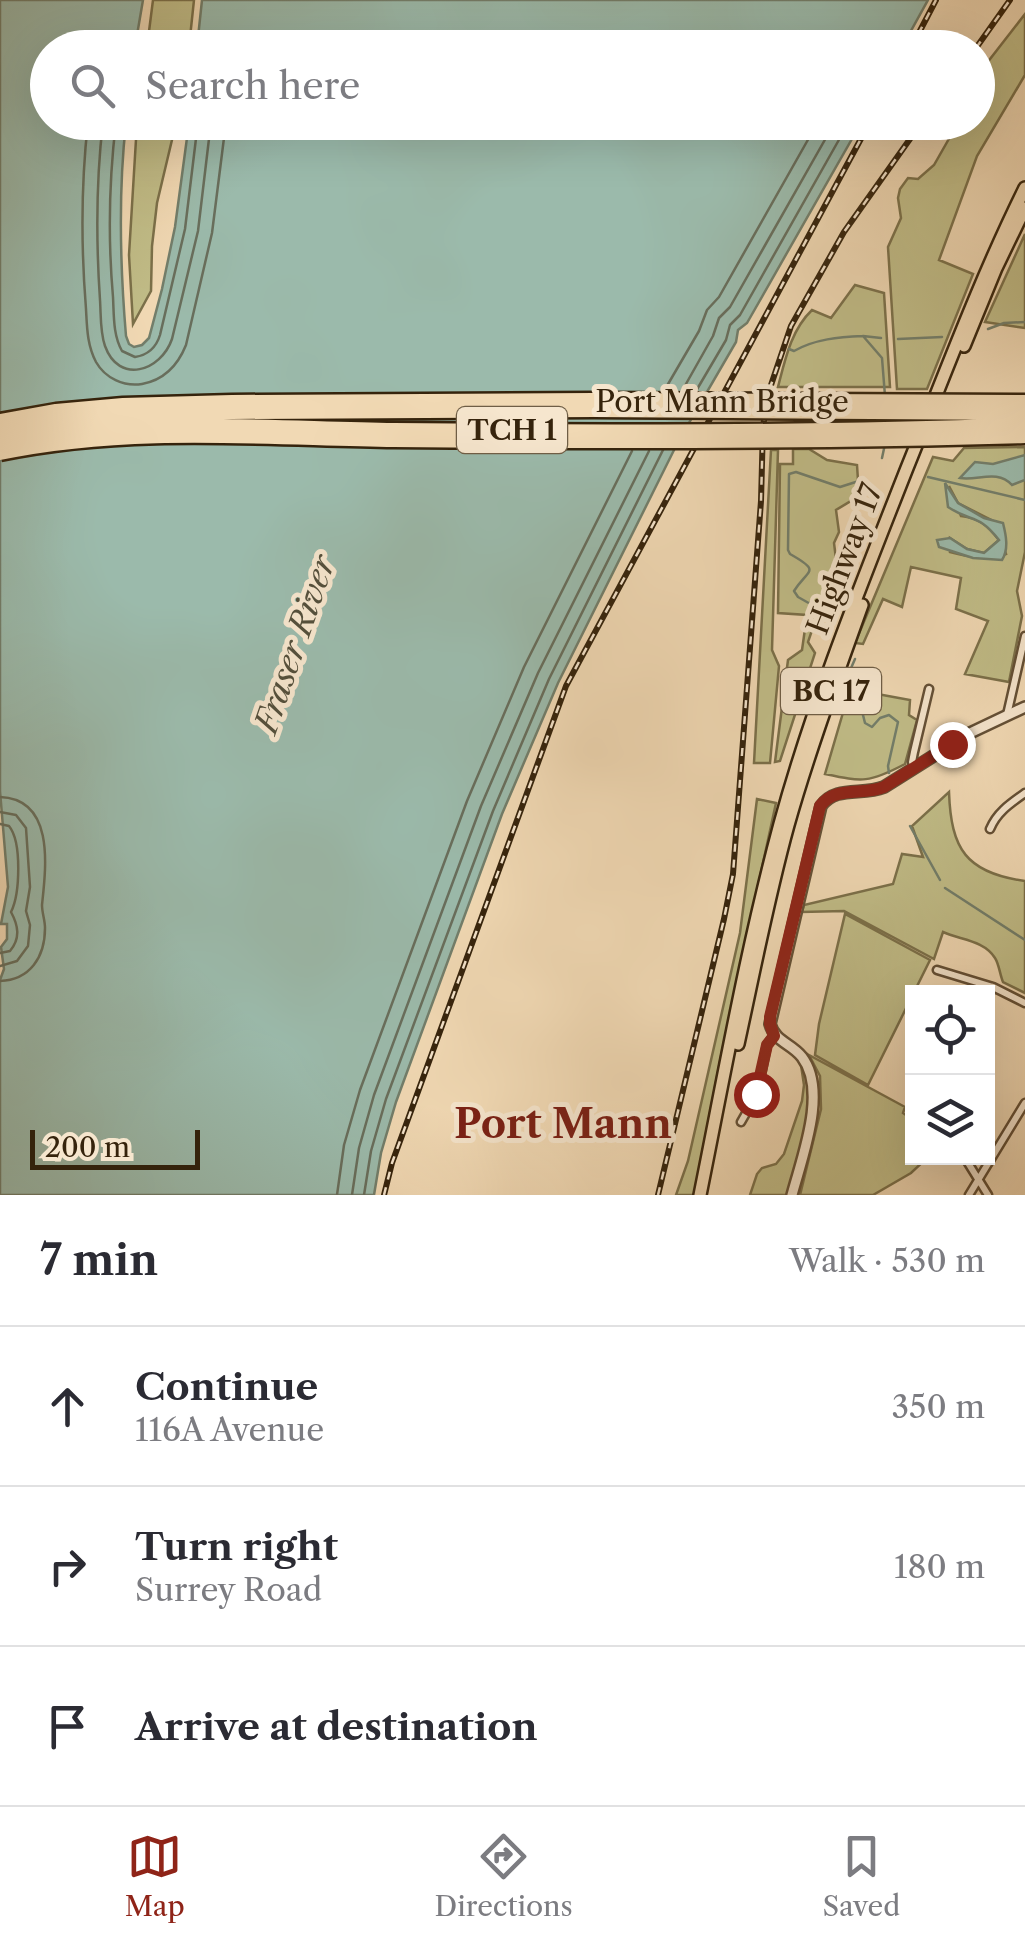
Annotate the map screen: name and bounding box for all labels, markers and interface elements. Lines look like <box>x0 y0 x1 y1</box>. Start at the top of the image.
search box <box>30 30 995 140</box>
icon: search <box>65 58 120 113</box>
text: Search here <box>145 62 360 109</box>
street label: Port Mann Bridge <box>595 383 849 420</box>
road number: TCH 1 <box>457 407 567 453</box>
street label: Highway 17 <box>799 478 890 640</box>
water label: Fraser River <box>245 548 344 741</box>
road number: BC 17 <box>781 668 881 714</box>
route end <box>930 722 976 768</box>
map controls <box>905 985 995 1165</box>
button: locate <box>905 985 995 1075</box>
route start <box>734 1072 780 1118</box>
button: layers <box>905 1075 995 1165</box>
district label: Port Mann <box>454 1099 672 1148</box>
scale bar <box>30 1125 200 1170</box>
text: 200 m <box>45 1130 130 1164</box>
text: 7 min <box>40 1234 158 1286</box>
text: Walk · 530 m <box>789 1241 985 1280</box>
text: Continue <box>135 1363 318 1410</box>
icon: ahead <box>40 1379 95 1434</box>
text: 350 m <box>891 1387 985 1426</box>
text: 116A Avenue <box>135 1410 324 1449</box>
text: Turn right <box>135 1523 338 1570</box>
icon: right <box>40 1539 95 1594</box>
text: 180 m <box>894 1547 985 1586</box>
text: Surrey Road <box>135 1570 322 1609</box>
icon: arrive <box>40 1699 95 1754</box>
text: Arrive at destination <box>135 1703 538 1750</box>
tab: Map <box>125 1829 185 1923</box>
tab: Directions <box>434 1829 573 1923</box>
tab: Saved <box>822 1829 900 1923</box>

